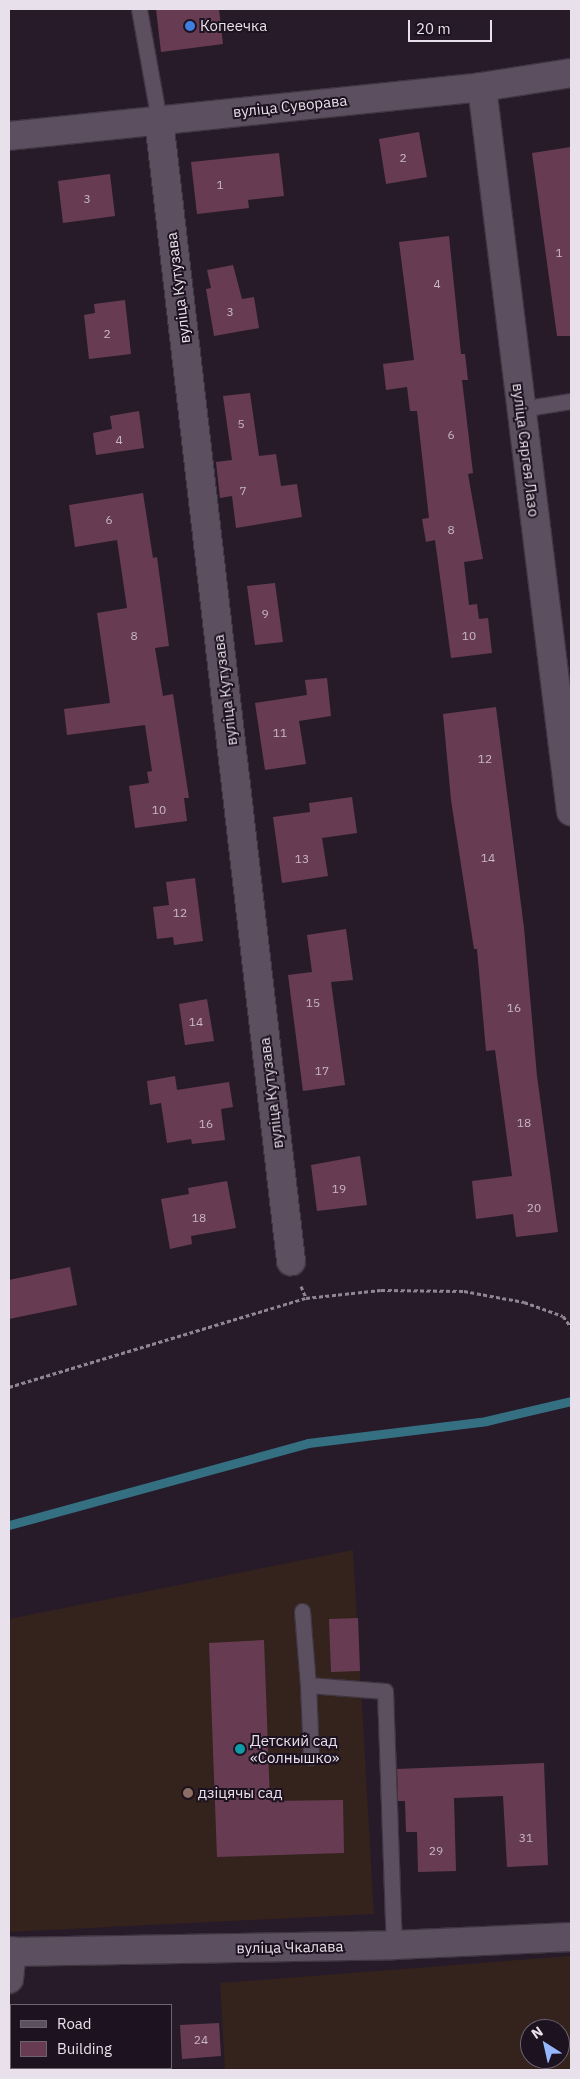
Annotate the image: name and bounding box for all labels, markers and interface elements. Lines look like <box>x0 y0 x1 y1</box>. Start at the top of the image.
scale bar <box>410 10 494 42</box>
place label: Копеечка <box>200 17 267 35</box>
text: 20 m <box>416 19 451 38</box>
marker: Копеечка <box>184 20 196 32</box>
street label: вуліца Суворава <box>232 91 348 121</box>
house number: 2 <box>399 151 407 165</box>
house number: 1 <box>216 178 224 192</box>
house number: 3 <box>83 192 91 206</box>
street label: вуліца Кутузава <box>162 231 194 345</box>
house number: 1 <box>555 246 563 260</box>
house number: 4 <box>433 277 441 291</box>
house number: 3 <box>226 305 234 319</box>
house number: 2 <box>103 327 111 341</box>
street label: вуліца Сяргея Лазо <box>509 382 543 518</box>
house number: 5 <box>237 417 245 431</box>
house number: 6 <box>447 428 455 442</box>
house number: 4 <box>115 433 123 447</box>
house number: 7 <box>239 484 247 498</box>
house number: 6 <box>105 513 113 527</box>
house number: 8 <box>447 523 455 537</box>
house number: 9 <box>261 607 269 621</box>
house number: 8 <box>130 629 138 643</box>
house number: 10 <box>462 629 476 643</box>
street label: вуліца Кутузава <box>209 633 241 747</box>
house number: 11 <box>273 726 287 740</box>
house number: 12 <box>478 752 492 766</box>
house number: 10 <box>152 803 166 817</box>
house number: 14 <box>481 851 495 865</box>
house number: 13 <box>295 852 309 866</box>
house number: 12 <box>173 906 187 920</box>
house number: 15 <box>306 996 320 1010</box>
house number: 16 <box>507 1001 521 1015</box>
house number: 14 <box>189 1015 203 1029</box>
street label: вуліца Кутузава <box>255 1036 287 1150</box>
house number: 17 <box>315 1064 329 1078</box>
house number: 18 <box>517 1116 531 1130</box>
house number: 16 <box>199 1117 213 1131</box>
house number: 19 <box>332 1182 346 1196</box>
house number: 20 <box>527 1201 541 1215</box>
house number: 18 <box>192 1211 206 1225</box>
place label: Детский сад «Солнышко» <box>250 1731 339 1766</box>
marker: Детский сад «Солнышко» <box>234 1743 246 1755</box>
place label: дзіцячы сад <box>198 1784 283 1802</box>
marker: дзіцячы сад <box>182 1787 194 1799</box>
house number: 31 <box>519 1831 533 1845</box>
house number: 29 <box>429 1844 443 1858</box>
street label: вуліца Чкалава <box>236 1937 344 1957</box>
legend <box>10 2004 172 2069</box>
text: Road <box>57 2014 92 2033</box>
north arrow <box>520 2019 570 2069</box>
text: N <box>528 2022 546 2043</box>
house number: 24 <box>194 2033 208 2047</box>
text: Building <box>57 2039 112 2058</box>

